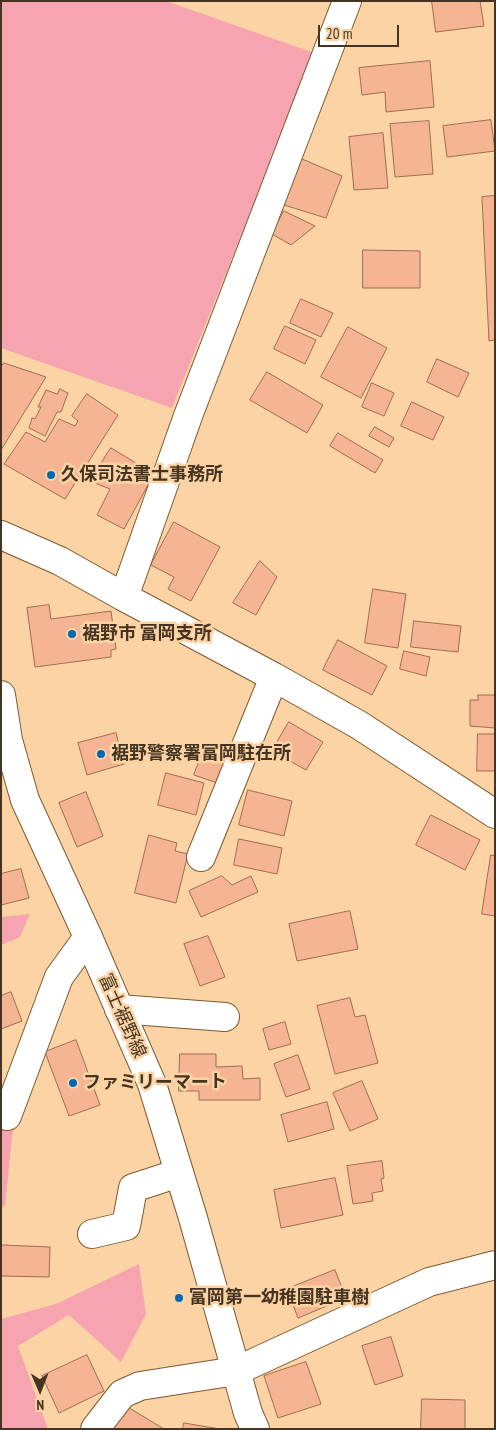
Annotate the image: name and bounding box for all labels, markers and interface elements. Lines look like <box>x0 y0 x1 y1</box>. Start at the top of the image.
scale bar <box>321 15 402 47</box>
text: 20 m <box>326 24 352 43</box>
place label: 久保司法書士事務所 <box>61 464 223 486</box>
marker: 久保司法書士事務所 <box>45 469 57 481</box>
place label: 裾野市 富岡支所 <box>82 623 212 645</box>
marker: 裾野市 富岡支所 <box>66 628 78 640</box>
place label: 裾野警察署富岡駐在所 <box>111 743 291 765</box>
marker: 裾野警察署富岡駐在所 <box>95 748 107 760</box>
street label: 富士裾野線 <box>94 970 150 1062</box>
place label: ファミリーマート <box>83 1072 227 1094</box>
marker: ファミリーマート <box>67 1077 79 1089</box>
place label: 富岡第一幼稚園駐車樹 <box>189 1287 369 1309</box>
marker: 富岡第一幼稚園駐車樹 <box>173 1292 185 1304</box>
north arrow <box>15 1365 65 1415</box>
text: N <box>36 1396 44 1414</box>

